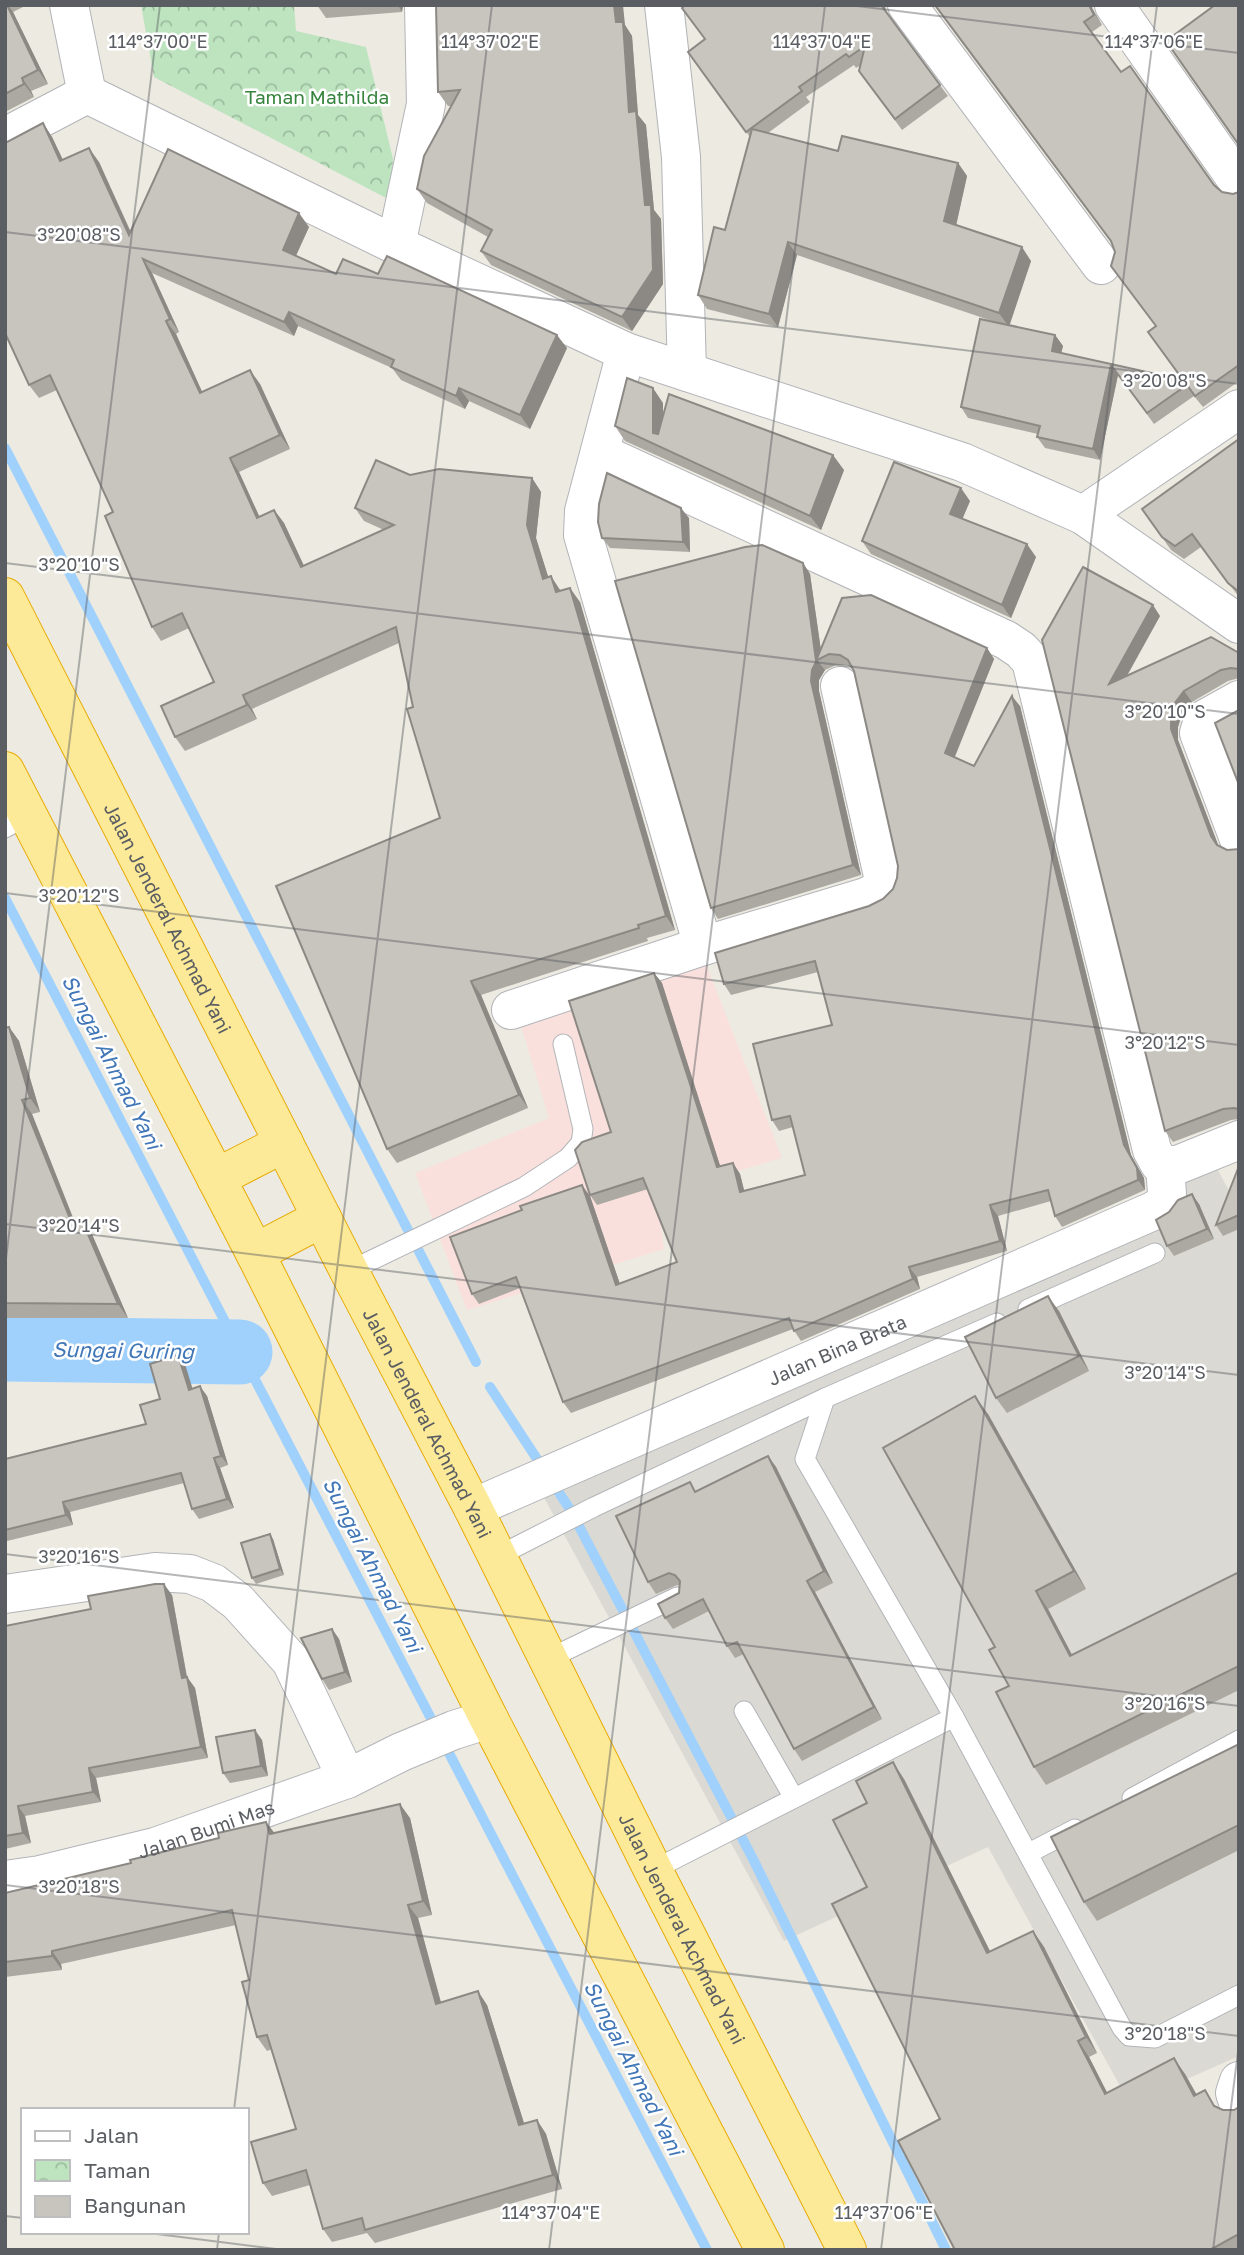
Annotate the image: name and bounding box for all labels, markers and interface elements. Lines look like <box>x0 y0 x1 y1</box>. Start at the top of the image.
text: 114°37'00"E <box>109 30 207 52</box>
text: 114°37'02"E <box>441 30 539 52</box>
text: 114°37'04"E <box>773 30 871 52</box>
text: 114°37'06"E <box>1105 30 1203 52</box>
park label: Taman Mathilda <box>245 85 389 108</box>
text: 3°20'08"S <box>37 223 121 245</box>
text: 3°20'08"S <box>1123 369 1207 391</box>
text: 3°20'10"S <box>38 553 120 575</box>
text: 3°20'10"S <box>1124 700 1206 722</box>
street label: Jalan Jenderal Achmad Yani <box>100 798 237 1037</box>
text: 3°20'12"S <box>39 884 119 906</box>
water label: Sungai Ahmad Yani <box>57 970 168 1156</box>
text: 3°20'12"S <box>1125 1031 1205 1053</box>
text: 3°20'14"S <box>38 1214 120 1236</box>
street label: Jalan Jenderal Achmad Yani <box>359 1304 498 1542</box>
street label: Jalan Bina Brata <box>764 1309 909 1389</box>
water label: Sungai Guring <box>52 1336 196 1364</box>
text: 3°20'14"S <box>1124 1361 1206 1383</box>
water label: Sungai Ahmad Yani <box>318 1473 429 1659</box>
text: 3°20'16"S <box>38 1545 120 1567</box>
text: 3°20'16"S <box>1124 1692 1206 1714</box>
street label: Jalan Bumi Mas <box>136 1794 277 1862</box>
street label: Jalan Jenderal Achmad Yani <box>615 1809 751 2048</box>
text: 3°20'18"S <box>38 1875 120 1897</box>
water label: Sungai Ahmad Yani <box>579 1976 690 2162</box>
text: 3°20'18"S <box>1124 2022 1206 2044</box>
legend <box>21 2108 248 2234</box>
text: Jalan <box>84 2122 139 2148</box>
text: Taman <box>84 2157 150 2183</box>
text: Bangunan <box>84 2192 186 2218</box>
text: 114°37'04"E <box>502 2201 600 2223</box>
text: 114°37'06"E <box>835 2201 933 2223</box>

